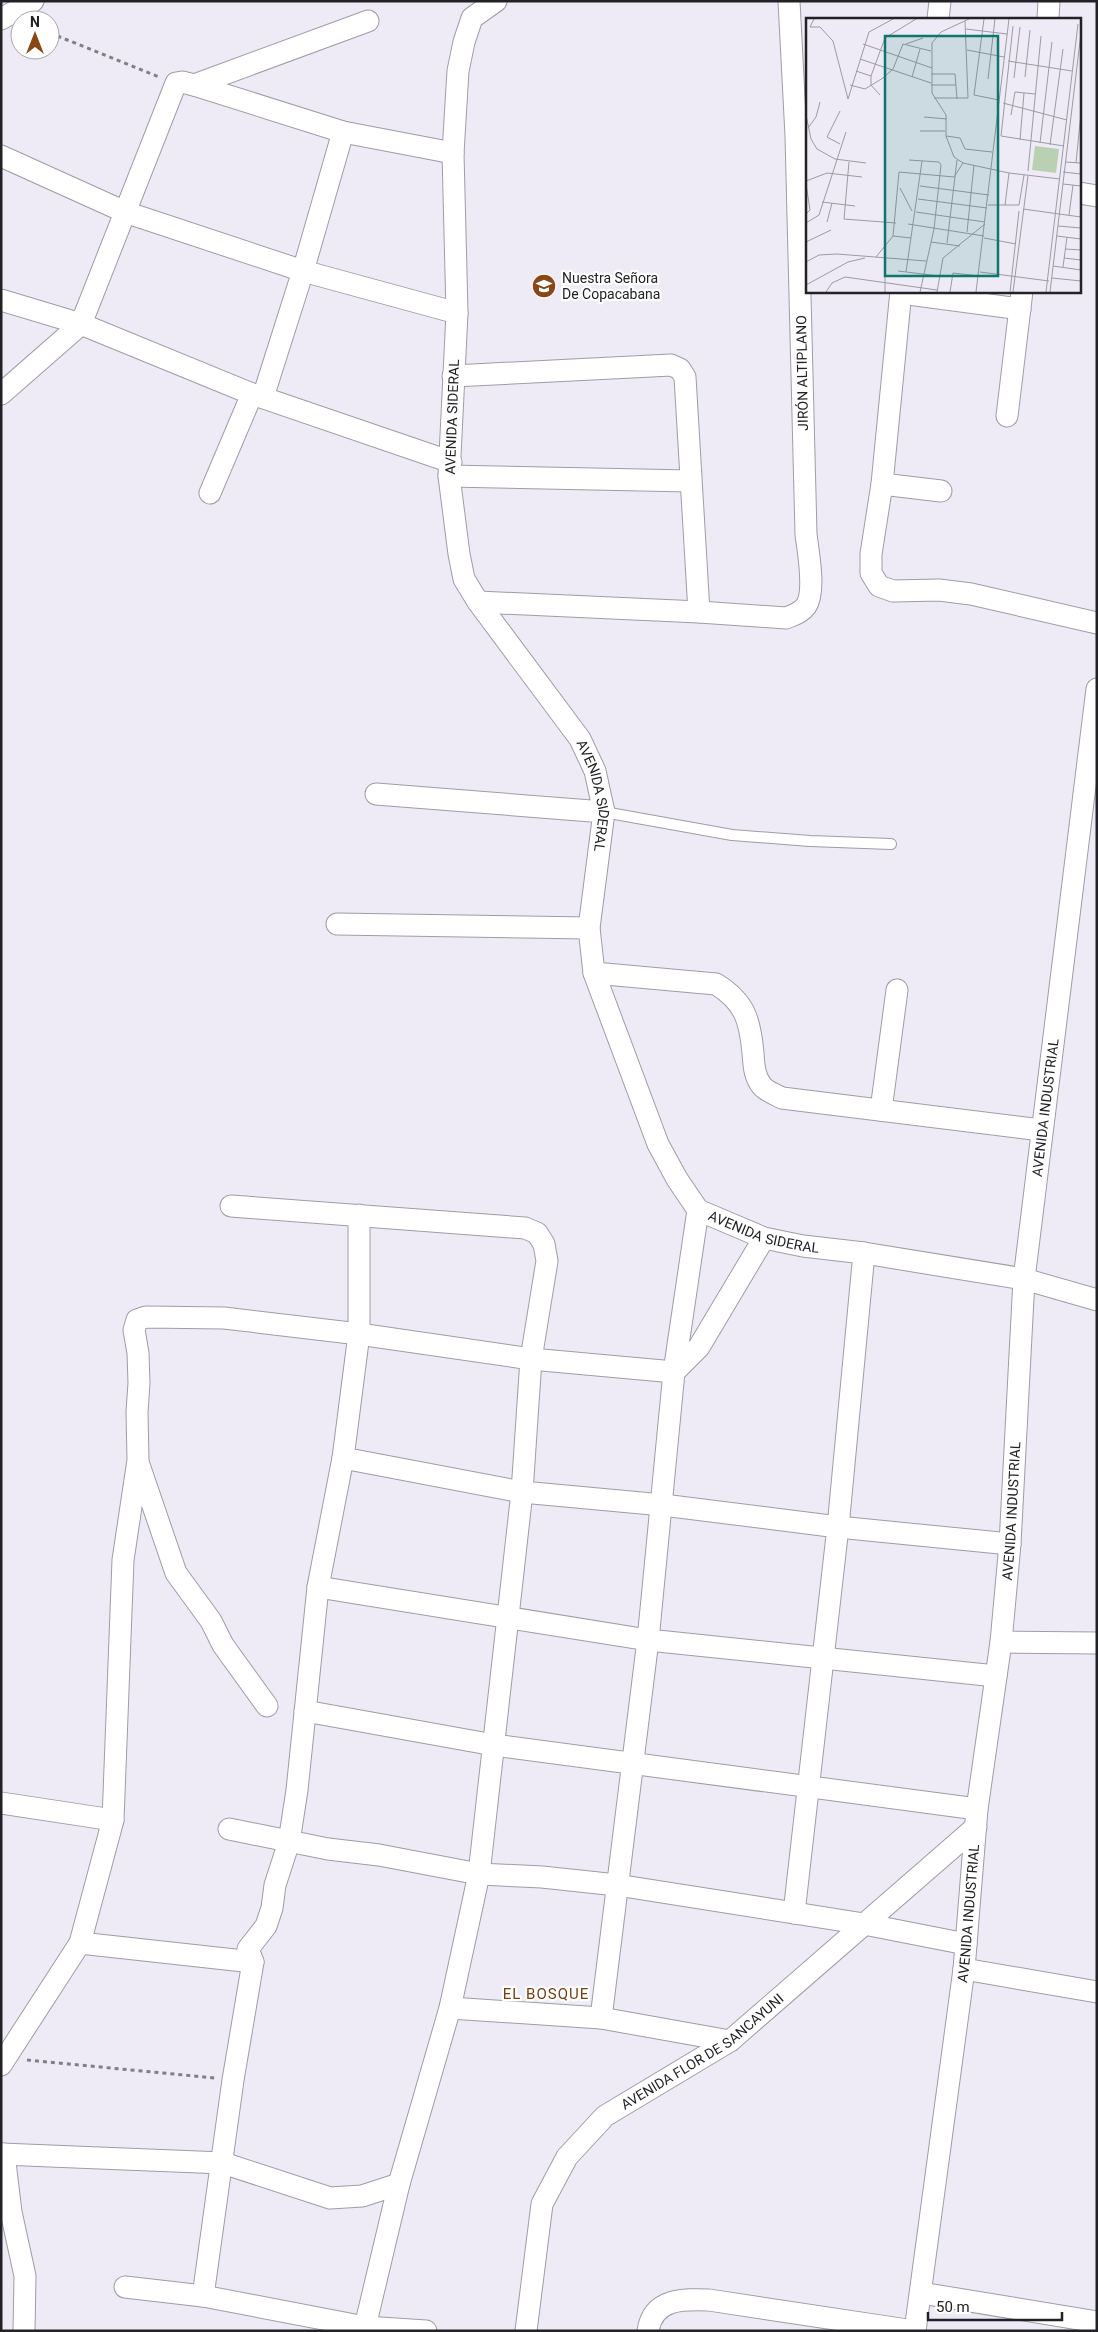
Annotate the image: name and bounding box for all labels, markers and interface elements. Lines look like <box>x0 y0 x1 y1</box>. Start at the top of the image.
north arrow <box>10 10 60 60</box>
text: N <box>30 14 40 30</box>
inset map <box>806 18 1080 292</box>
place label: Nuestra Señora De Copacabana <box>562 270 660 302</box>
school or university icon: Nuestra Señora De Copacabana <box>531 273 557 299</box>
street label: JIRÓN ALTIPLANO <box>792 315 811 431</box>
street label: AVENIDA SIDERAL <box>442 359 462 475</box>
street label: AVENIDA SIDERAL <box>573 737 612 853</box>
street label: AVENIDA INDUSTRIAL <box>1029 1037 1062 1178</box>
street label: AVENIDA SIDERAL <box>706 1207 821 1256</box>
street label: AVENIDA INDUSTRIAL <box>999 1441 1023 1581</box>
street label: AVENIDA INDUSTRIAL <box>954 1843 982 1984</box>
district label: EL BOSQUE <box>503 1985 589 2003</box>
street label: AVENIDA FLOR DE SANCAYUNI <box>618 1990 787 2113</box>
scale bar <box>928 2290 1062 2322</box>
text: 50 m <box>936 2298 970 2316</box>

